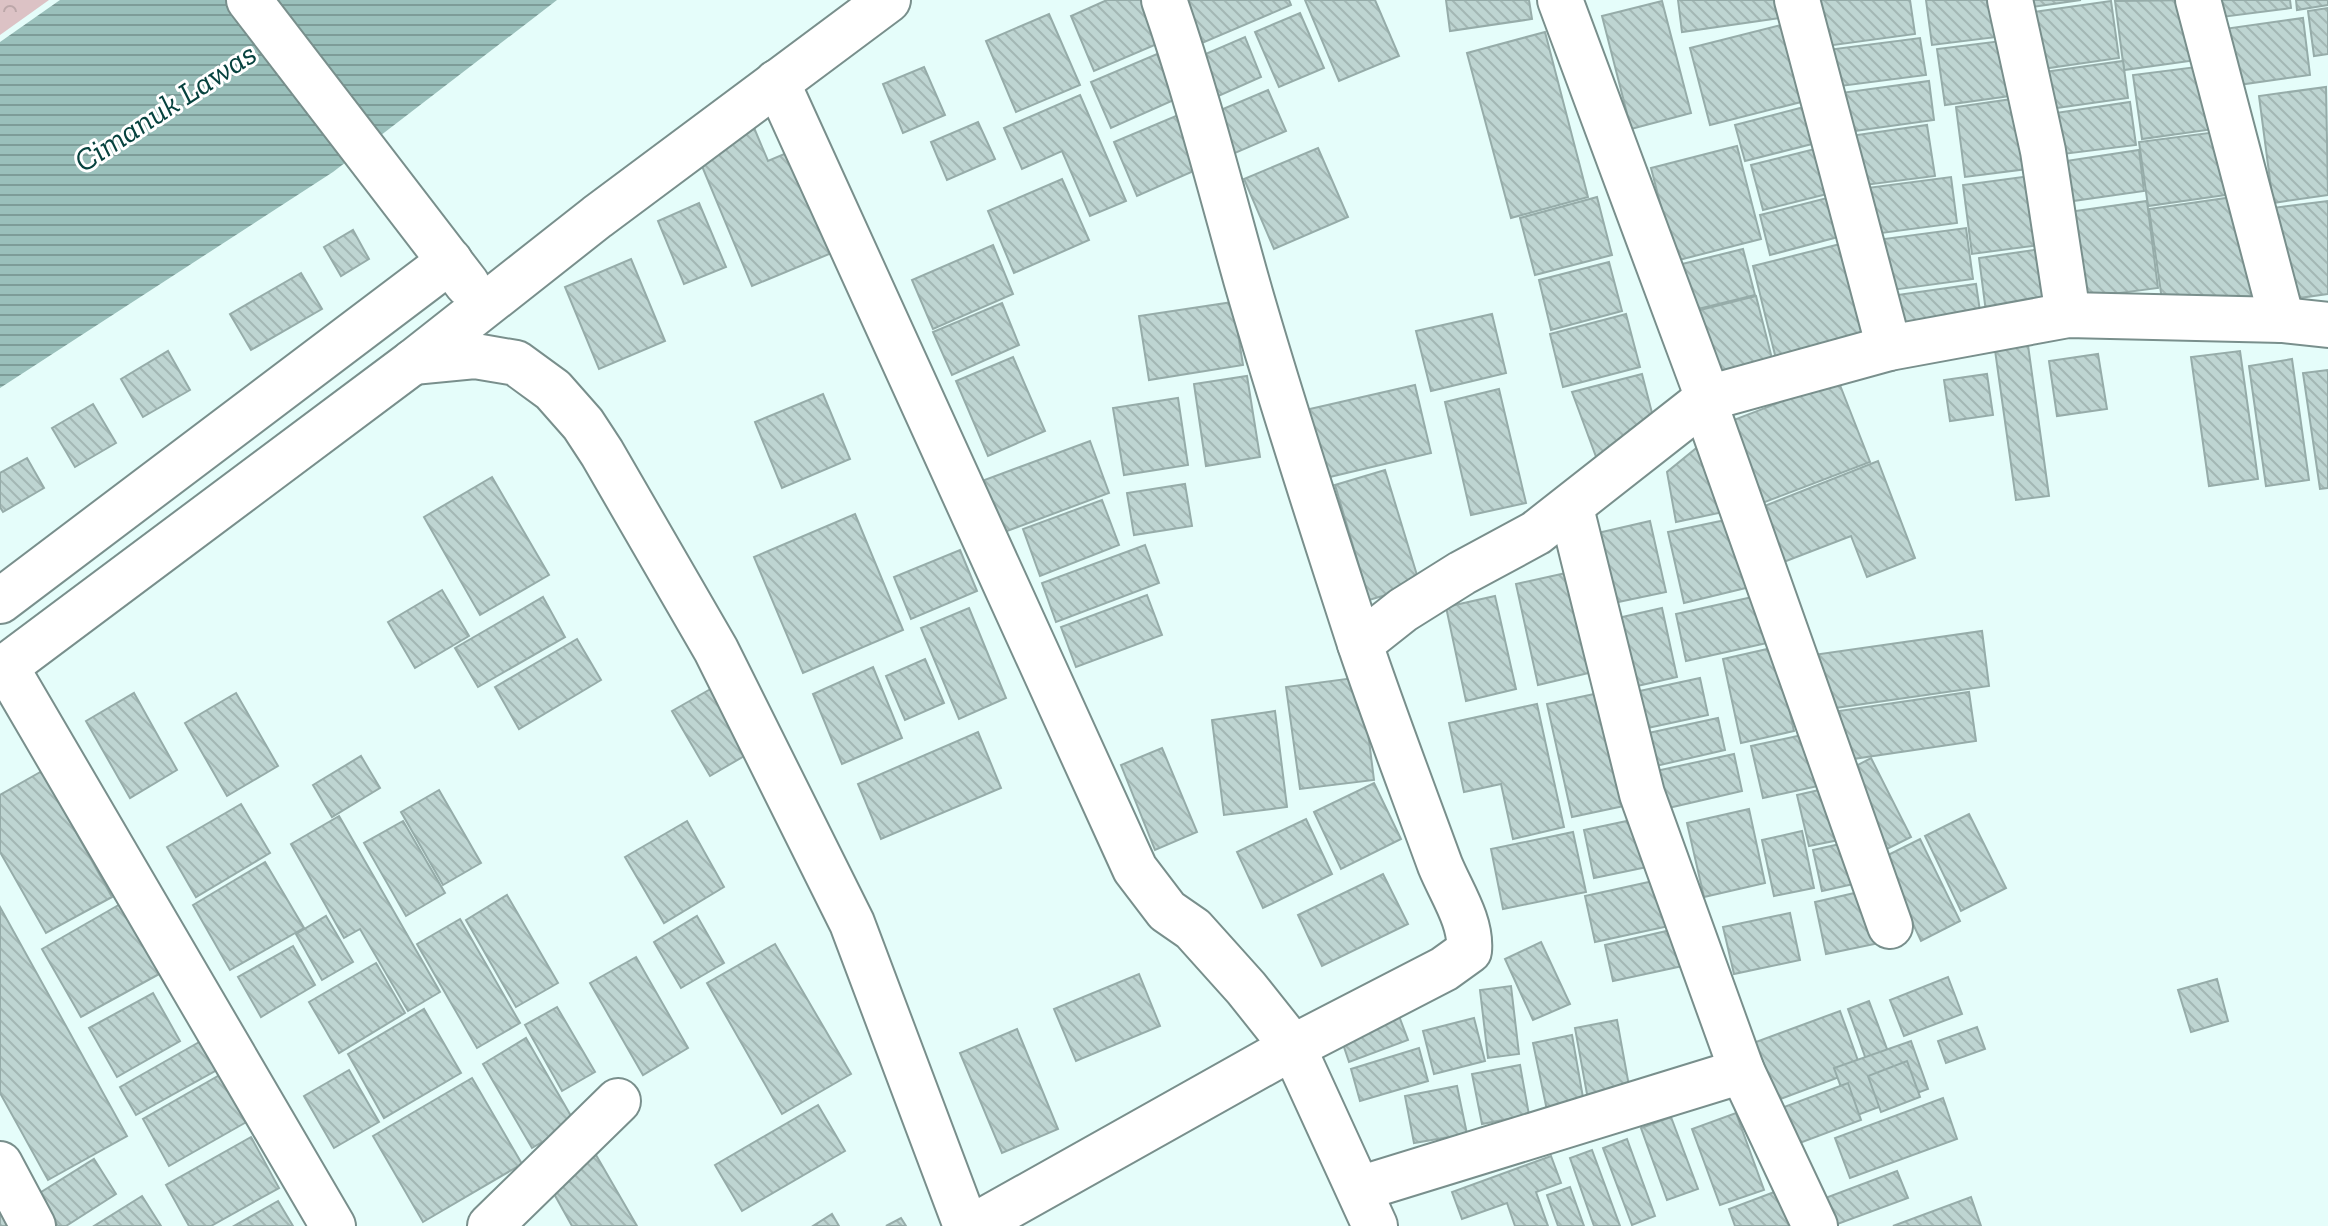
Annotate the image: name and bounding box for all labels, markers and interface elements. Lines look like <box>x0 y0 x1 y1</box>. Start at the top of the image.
water label: Cimanuk Lawas <box>67 34 263 180</box>

